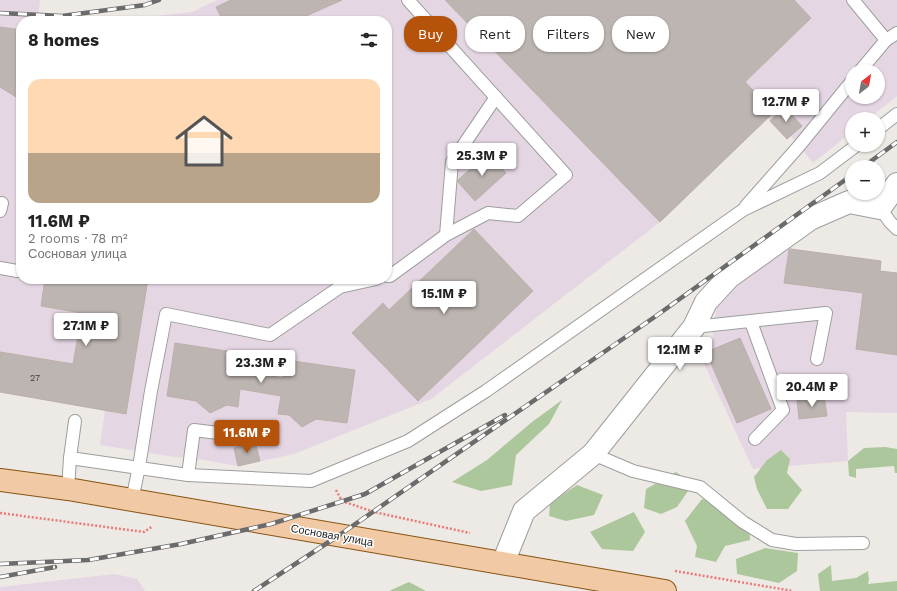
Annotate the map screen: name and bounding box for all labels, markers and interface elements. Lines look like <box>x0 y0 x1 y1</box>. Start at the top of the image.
chip: Buy <box>404 16 457 52</box>
chip: Rent <box>465 16 525 52</box>
chip: Filters <box>533 16 604 52</box>
chip: New <box>612 16 669 52</box>
icon: filters <box>358 29 380 51</box>
text: 8 homes <box>28 30 99 50</box>
north arrow <box>845 64 885 104</box>
map controls <box>845 64 885 200</box>
pin: 12.7M ₽ <box>749 89 823 123</box>
text: 12.7M ₽ <box>762 94 810 109</box>
icon: home <box>168 105 240 177</box>
button: + <box>845 112 885 152</box>
pin: 25.3M ₽ <box>445 143 519 177</box>
text: 25.3M ₽ <box>456 148 508 163</box>
button: − <box>845 160 885 200</box>
text: 11.6M ₽ <box>28 211 90 231</box>
text: 2 rooms · 78 m² <box>28 231 128 246</box>
text: Сосновая улица <box>28 246 127 261</box>
pin: 15.1M ₽ <box>407 281 481 315</box>
text: 15.1M ₽ <box>421 286 467 301</box>
pin: 27.1M ₽ <box>49 313 123 347</box>
text: 27.1M ₽ <box>63 318 109 333</box>
pin: 12.1M ₽ <box>643 337 717 371</box>
text: 12.1M ₽ <box>657 342 703 357</box>
pin: 23.3M ₽ <box>224 350 298 384</box>
text: 23.3M ₽ <box>235 355 287 370</box>
house number: 27 <box>30 373 40 383</box>
pin: 20.4M ₽ <box>775 374 849 408</box>
text: 20.4M ₽ <box>786 379 838 394</box>
pin: 11.6M ₽ <box>210 420 284 454</box>
text: 11.6M ₽ <box>223 425 271 440</box>
street label: Сосновая улица <box>290 522 375 549</box>

